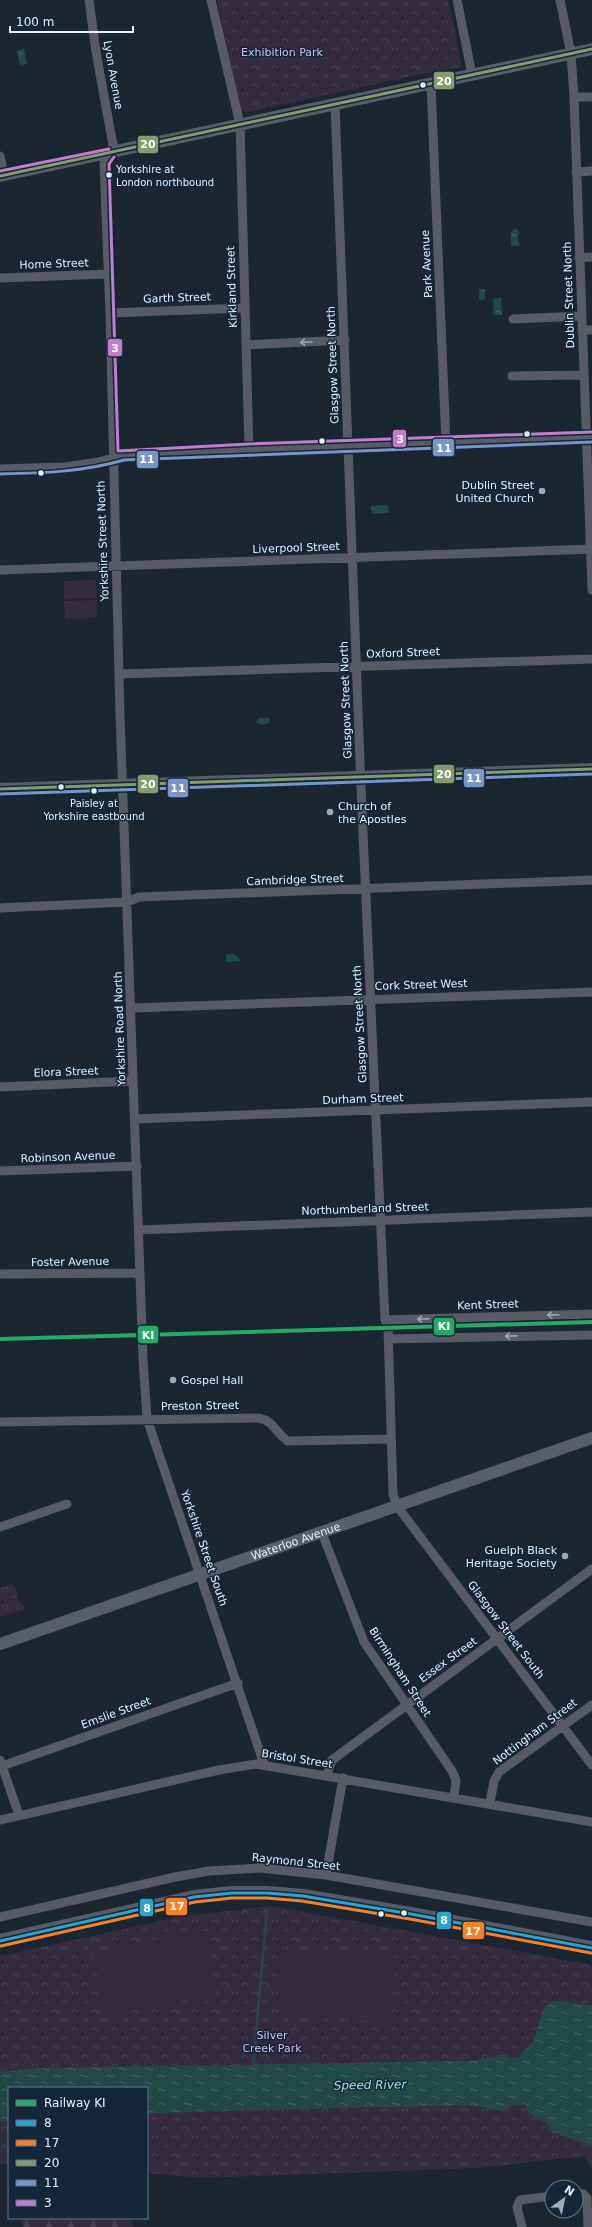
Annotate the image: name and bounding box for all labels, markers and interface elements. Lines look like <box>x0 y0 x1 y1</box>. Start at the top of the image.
scale bar <box>10 8 133 34</box>
text: 100 m <box>16 15 54 29</box>
street label: Lyon Avenue <box>101 40 125 111</box>
park label: Exhibition Park <box>241 46 324 59</box>
line badge: 20 <box>433 71 455 90</box>
text: 20 <box>436 75 452 88</box>
unlabelled marker <box>418 80 428 90</box>
line badge: 20 <box>137 135 159 154</box>
text: 20 <box>140 138 156 151</box>
place label: Yorkshire at London northbound <box>115 164 214 188</box>
marker: Yorkshire at London northbound <box>104 170 114 180</box>
street label: Park Avenue <box>419 229 435 298</box>
street label: Dublin Street North <box>561 241 577 349</box>
street label: Kirkland Street <box>224 245 240 328</box>
street label: Home Street <box>19 256 90 272</box>
street label: Garth Street <box>143 290 212 306</box>
street label: Glasgow Street North <box>324 306 342 424</box>
line badge: 3 <box>107 338 123 357</box>
one-way arrow <box>300 338 313 345</box>
text: 3 <box>111 342 119 355</box>
line badge: 3 <box>392 429 407 448</box>
unlabelled marker <box>522 429 532 439</box>
text: 3 <box>396 433 404 446</box>
unlabelled marker <box>317 436 327 446</box>
line badge: 11 <box>432 438 455 457</box>
text: 11 <box>436 442 452 455</box>
line badge: 11 <box>136 450 159 469</box>
text: 11 <box>139 453 155 466</box>
unlabelled marker <box>36 468 46 478</box>
place label: Dublin Street United Church <box>455 479 535 505</box>
street label: Yorkshire Street North <box>94 480 112 603</box>
marker: Dublin Street United Church <box>537 486 547 496</box>
street label: Liverpool Street <box>252 540 341 556</box>
street label: Glasgow Street North <box>337 641 355 759</box>
street label: Oxford Street <box>366 645 441 661</box>
line badge: 20 <box>433 764 455 784</box>
text: 20 <box>436 768 452 781</box>
line badge: 11 <box>463 768 485 788</box>
text: 11 <box>466 772 482 785</box>
line badge: 20 <box>137 774 159 794</box>
text: 20 <box>140 778 156 791</box>
line badge: 11 <box>167 778 189 798</box>
unlabelled marker <box>56 782 66 792</box>
text: 11 <box>170 782 186 795</box>
marker: Paisley at Yorkshire eastbound <box>89 786 99 796</box>
place label: Paisley at Yorkshire eastbound <box>42 798 145 822</box>
place label: Church of the Apostles <box>338 800 407 826</box>
marker: Church of the Apostles <box>325 807 335 817</box>
street label: Cambridge Street <box>246 872 345 888</box>
street label: Glasgow Street North <box>350 965 370 1083</box>
street label: Yorkshire Road North <box>111 971 129 1088</box>
street label: Cork Street West <box>374 977 468 993</box>
street label: Elora Street <box>33 1064 99 1080</box>
street label: Durham Street <box>322 1091 404 1107</box>
street label: Robinson Avenue <box>20 1149 116 1165</box>
street label: Northumberland Street <box>301 1200 430 1218</box>
street label: Foster Avenue <box>31 1255 110 1269</box>
street label: Kent Street <box>457 1297 520 1313</box>
one-way arrow <box>547 1311 560 1319</box>
one-way arrow <box>417 1315 430 1323</box>
line badge: KI <box>433 1317 455 1336</box>
text: KI <box>438 1320 450 1333</box>
line badge: KI <box>137 1325 159 1344</box>
text: KI <box>142 1329 154 1342</box>
one-way arrow <box>505 1332 518 1340</box>
place label: Gospel Hall <box>181 1374 243 1387</box>
marker: Gospel Hall <box>168 1375 178 1385</box>
street label: Preston Street <box>161 1399 240 1413</box>
street label: Yorkshire Street South <box>178 1487 230 1608</box>
street label: Waterloo Avenue <box>249 1520 342 1563</box>
place label: Guelph Black Heritage Society <box>466 1544 558 1570</box>
marker: Guelph Black Heritage Society <box>560 1551 570 1561</box>
street label: Glasgow Street South <box>465 1579 547 1682</box>
street label: Birmingham Street <box>366 1625 434 1720</box>
street label: Essex Street <box>417 1634 480 1685</box>
street label: Emslie Street <box>79 1694 153 1732</box>
street label: Nottingham Street <box>490 1696 580 1768</box>
street label: Bristol Street <box>260 1747 334 1771</box>
street label: Raymond Street <box>251 1851 342 1873</box>
line badge: 17 <box>165 1897 188 1916</box>
line badge: 8 <box>139 1898 154 1917</box>
text: 17 <box>169 1900 185 1913</box>
text: 8 <box>143 1902 151 1915</box>
unlabelled marker <box>399 1908 409 1918</box>
unlabelled marker <box>376 1909 386 1919</box>
line badge: 8 <box>436 1911 452 1930</box>
text: 8 <box>440 1914 448 1927</box>
line badge: 17 <box>462 1921 485 1940</box>
text: 17 <box>465 1925 481 1938</box>
park label: Silver Creek Park <box>242 2029 302 2055</box>
water label: Speed River <box>334 2077 407 2093</box>
legend <box>8 2087 148 2219</box>
text: Railway KI <box>44 2096 106 2110</box>
text: 8 <box>44 2116 52 2130</box>
text: 17 <box>44 2136 59 2150</box>
text: 20 <box>44 2156 59 2170</box>
text: 11 <box>44 2176 59 2190</box>
north arrow <box>544 2179 584 2219</box>
text: N <box>562 2183 577 2199</box>
text: 3 <box>44 2196 52 2210</box>

